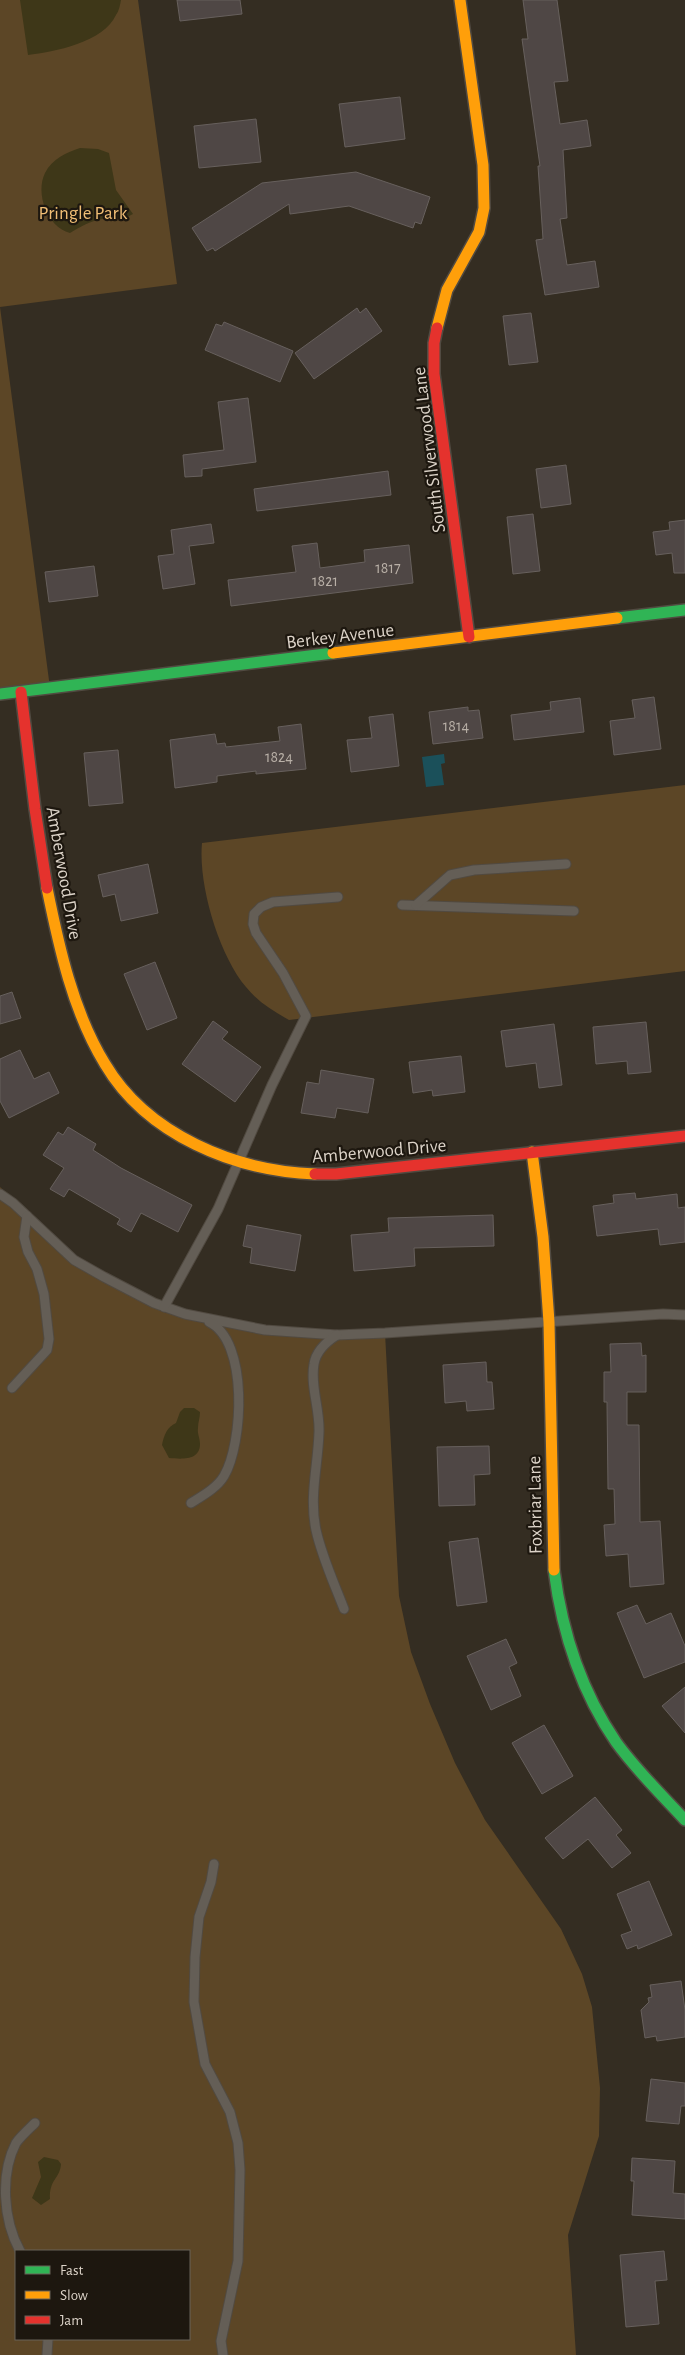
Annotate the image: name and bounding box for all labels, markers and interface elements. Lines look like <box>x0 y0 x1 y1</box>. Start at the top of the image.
park label: Pringle Park <box>39 204 128 223</box>
street label: South Silverwood Lane <box>410 366 449 534</box>
house number: 1817 <box>375 560 401 576</box>
house number: 1821 <box>312 573 338 589</box>
street label: Berkey Avenue <box>285 620 395 653</box>
house number: 1814 <box>443 718 469 734</box>
house number: 1824 <box>265 749 293 765</box>
street label: Amberwood Drive <box>42 805 85 941</box>
street label: Amberwood Drive <box>311 1136 447 1167</box>
street label: Foxbriar Lane <box>525 1456 546 1554</box>
legend <box>15 2250 190 2340</box>
text: Fast <box>60 2263 84 2278</box>
text: Slow <box>60 2288 88 2303</box>
text: Jam <box>60 2313 83 2328</box>

